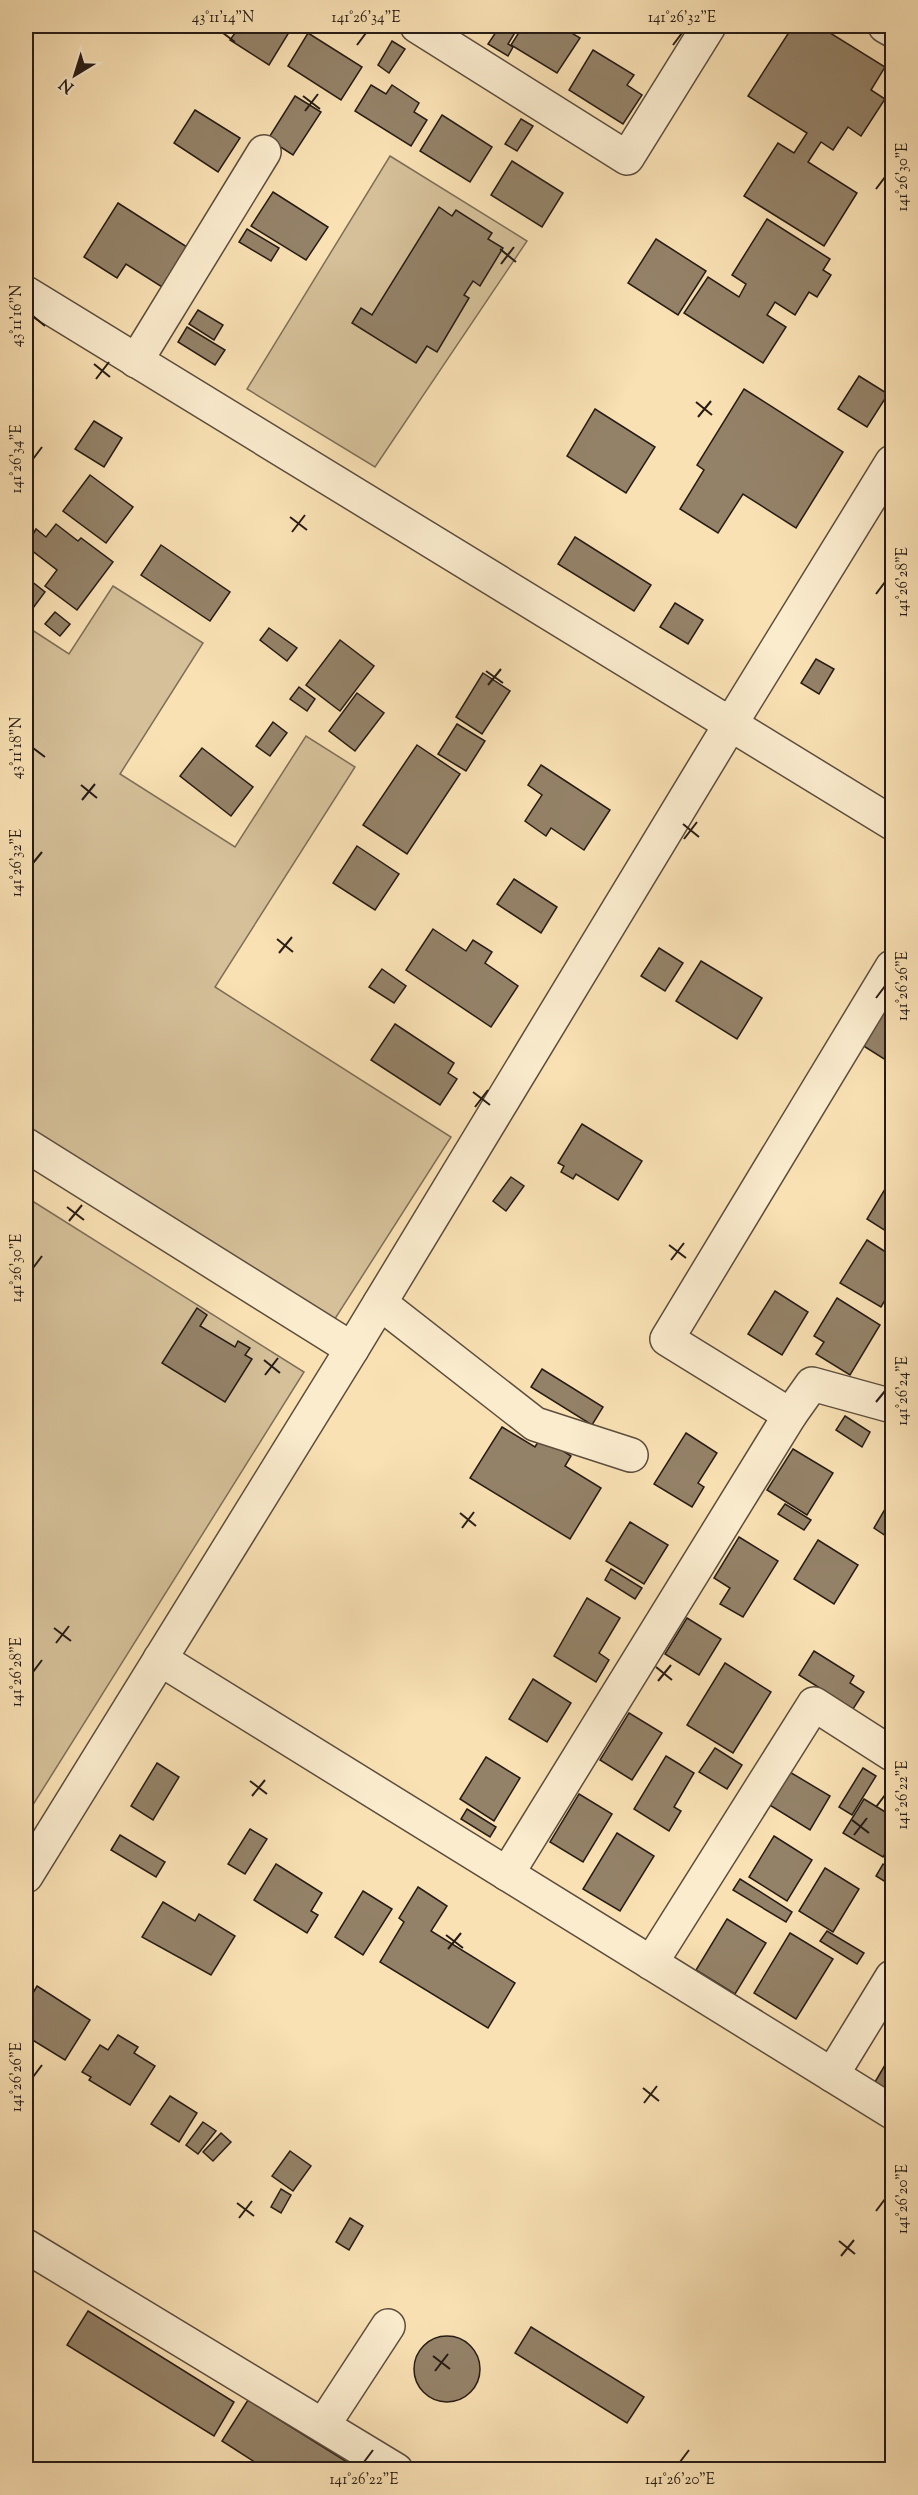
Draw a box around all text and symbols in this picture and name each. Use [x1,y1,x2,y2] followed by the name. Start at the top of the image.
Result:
[192,8,254,29] text: 43°11'14"N
[332,8,400,29] text: 141°26'34"E
[648,8,716,29] text: 141°26'32"E
[45,45,105,105] north arrow
[55,72,79,98] text: N
[893,143,914,211] text: 141°26'30"E
[7,285,28,347] text: 43°11'16"N
[7,425,28,493] text: 141°26'34"E
[893,547,914,617] text: 141°26'28"E
[7,717,28,779] text: 43°11'18"N
[7,829,28,897] text: 141°26'32"E
[893,951,914,1021] text: 141°26'26"E
[7,1234,28,1302] text: 141°26'30"E
[893,1356,914,1426] text: 141°26'24"E
[7,1637,28,1707] text: 141°26'28"E
[893,1760,914,1830] text: 141°26'22"E
[7,2042,28,2112] text: 141°26'26"E
[893,2164,914,2234] text: 141°26'20"E
[329,2470,399,2491] text: 141°26'22"E
[645,2470,715,2491] text: 141°26'20"E

